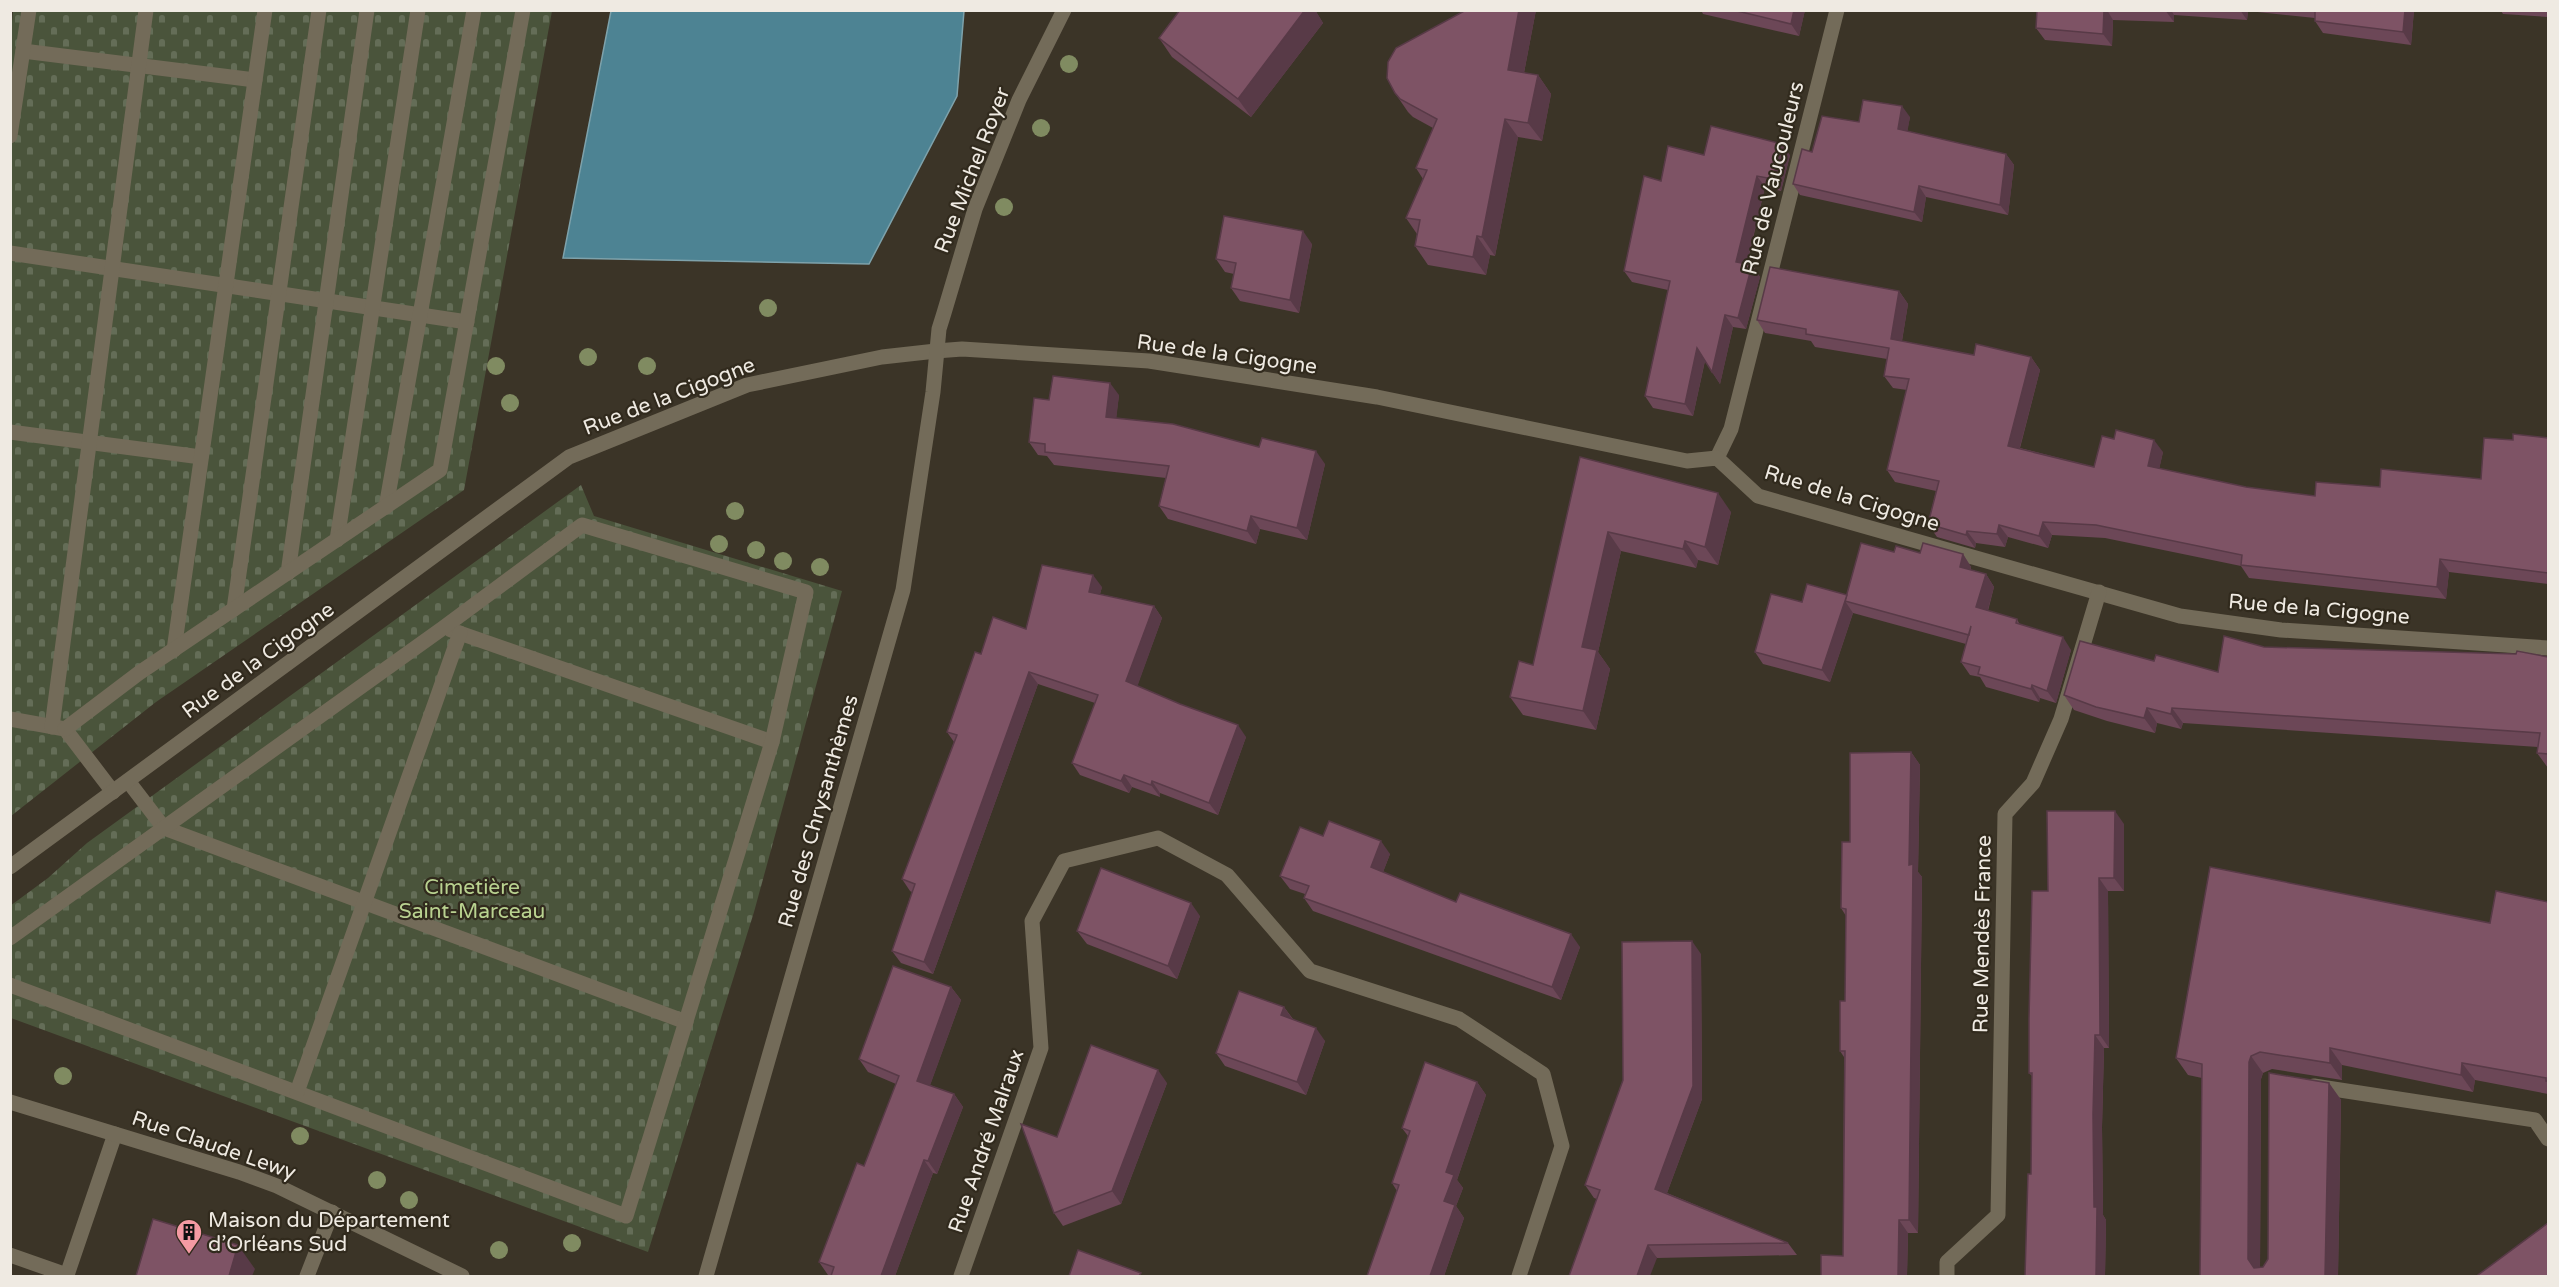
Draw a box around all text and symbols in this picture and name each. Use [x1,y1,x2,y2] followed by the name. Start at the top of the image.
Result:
[1737,79,1810,277] street label: Rue de Vaucouleurs
[929,84,1016,257] street label: Rue Michel Royer
[1135,329,1319,380] street label: Rue de la Cigogne
[580,352,759,441] street label: Rue de la Cigogne
[1761,460,1943,537] street label: Rue de la Cigogne
[2227,589,2411,630] street label: Rue de la Cigogne
[177,597,339,724] street label: Rue de la Cigogne
[773,692,864,930] street label: Rue des Chrysanthèmes
[1968,835,1997,1033] street label: Rue Mendès France
[399,875,545,924] park label: Cimetière Saint-Marceau
[943,1046,1030,1236] street label: Rue André Malraux
[129,1106,299,1185] street label: Rue Claude Lewy
[208,1208,450,1257] place label: Maison du Département d’Orléans Sud
[174,1217,204,1255] building icon: Maison du Département d’Orléans Sud

